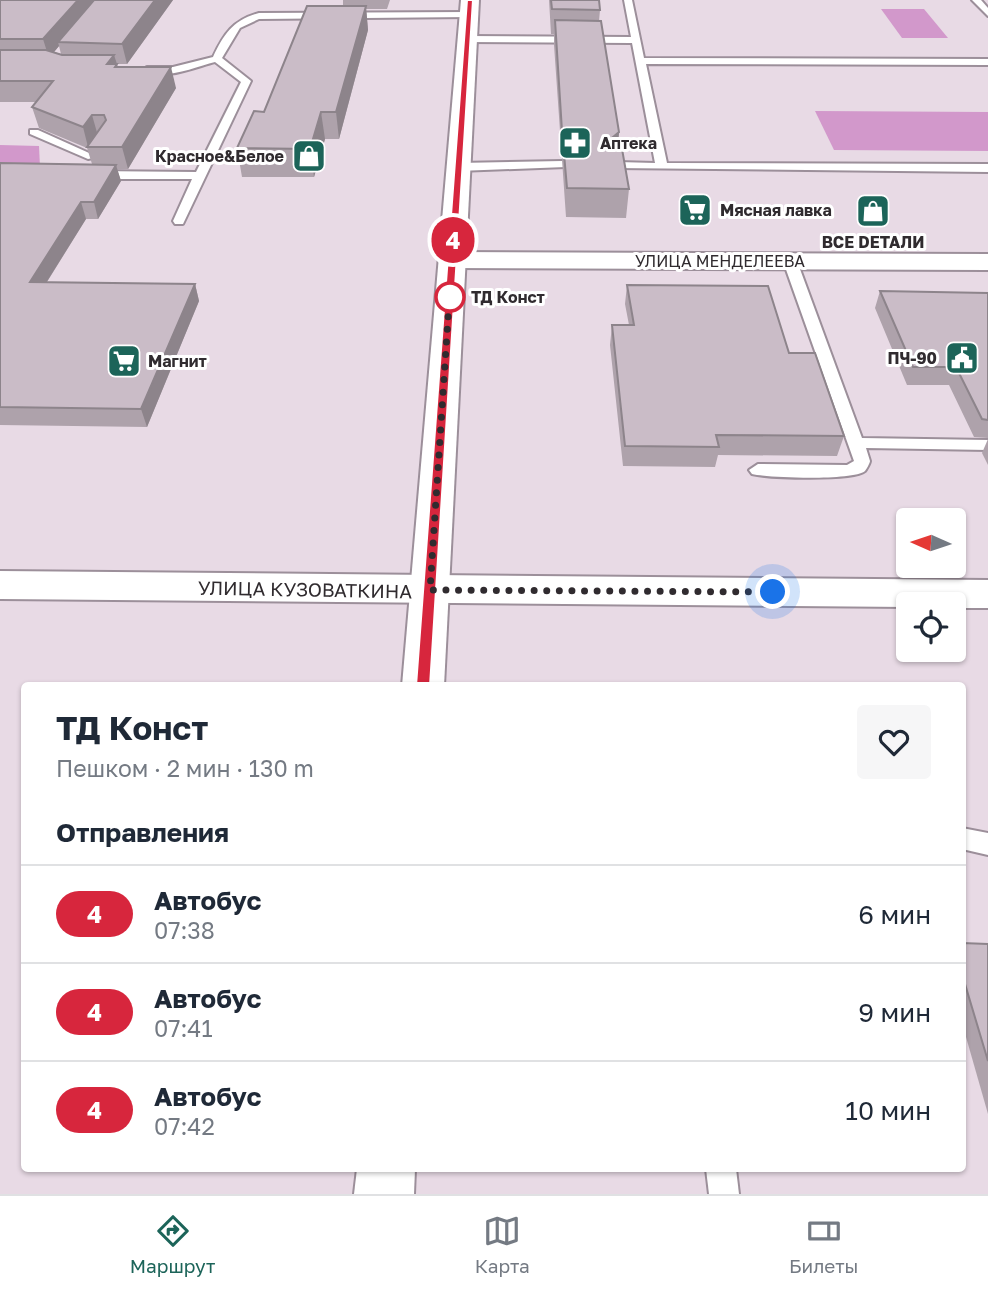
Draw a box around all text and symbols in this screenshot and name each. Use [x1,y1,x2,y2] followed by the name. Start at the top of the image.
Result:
[556,124,594,162] pharmacy icon: Аптека
[600,133,657,153] place label: Аптека
[290,137,328,175] shop icon: Красное&Белое
[155,146,284,166] place label: Красное&Белое
[676,191,714,229] supermarket icon: Мясная лавка
[854,192,892,230] shop icon: ВСЕ DEТАЛИ
[720,200,832,220] place label: Мясная лавка
[430,217,476,263] line badge: 4
[446,225,461,254] text: 4
[822,232,924,252] place label: ВСЕ DEТАЛИ
[635,251,805,271] street label: УЛИЦА МЕНДЕЛЕЕВА
[435,282,465,312] marker: ТД Конст
[471,287,545,307] place label: ТД Конст
[943,339,981,377] public building icon: ПЧ-90
[105,342,143,380] supermarket icon: Магнит
[887,348,937,368] place label: ПЧ-90
[148,351,207,371] place label: Магнит
[896,508,966,578] north arrow
[896,508,966,662] map controls
[755,574,790,609] your location
[198,576,413,602] street label: УЛИЦА КУЗОВАТКИНА
[896,592,966,662] button: locate
[857,705,931,779] button: heart
[56,708,208,747] text: ТД Конст
[56,754,314,782] text: Пешком · 2 мин · 130 m
[56,817,229,848] text: Отправления
[154,885,261,916] text: Автобус
[87,899,102,928] text: 4
[858,899,931,930] text: 6 мин
[154,916,215,944] text: 07:38
[154,983,261,1014] text: Автобус
[87,997,102,1026] text: 4
[858,997,931,1028] text: 9 мин
[154,1014,213,1042] text: 07:41
[154,1081,261,1112] text: Автобус
[87,1095,102,1124] text: 4
[845,1095,931,1126] text: 10 мин
[154,1112,215,1140] text: 07:42
[130,1212,215,1277] tab: Маршрут
[475,1212,530,1277] tab: Карта
[789,1212,858,1277] tab: Билеты

